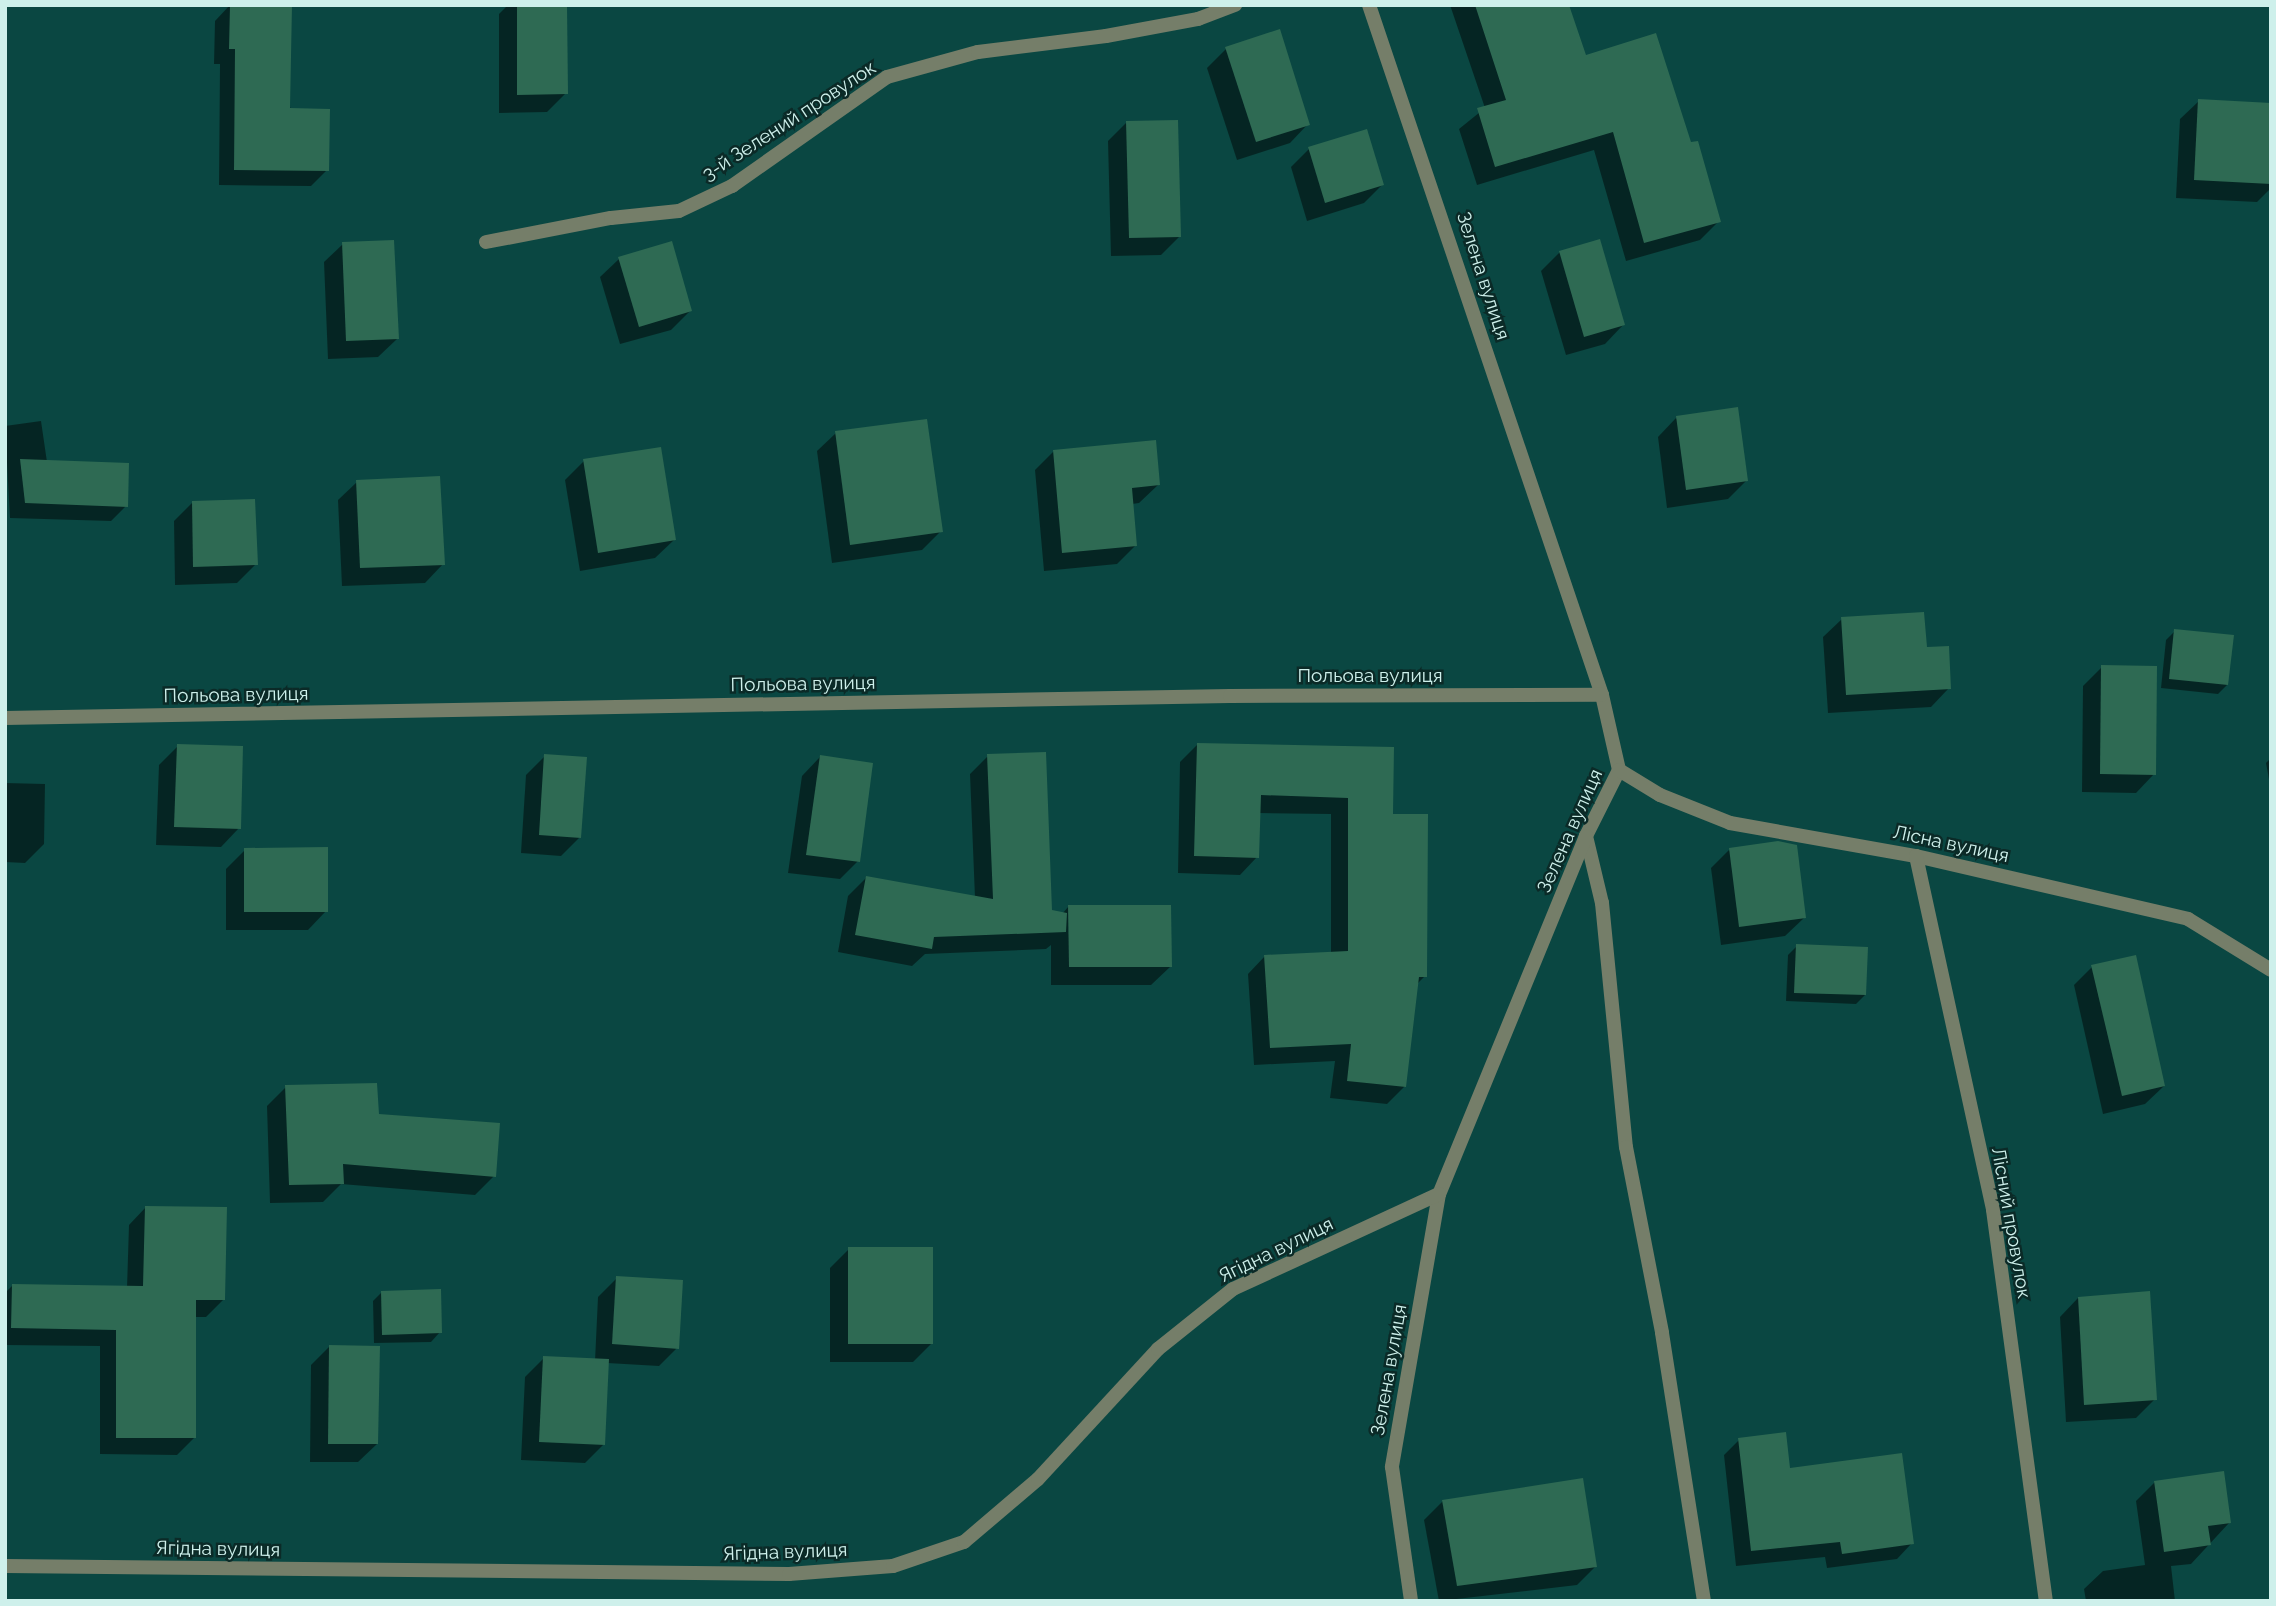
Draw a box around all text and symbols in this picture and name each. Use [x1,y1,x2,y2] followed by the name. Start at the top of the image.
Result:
[698,56,880,186] street label: 3-й Зелений провулок
[1452,209,1514,343] street label: Зелена вулиця
[1297,665,1443,687] street label: Польова вулиця
[730,671,876,697] street label: Польова вулиця
[163,682,309,708] street label: Польова вулиця
[1533,766,1607,896] street label: Зелена вулиця
[1891,821,2011,867] street label: Лісна вулиця
[1986,1146,2036,1300] street label: Лісний провулок
[1215,1212,1337,1288] street label: Ягідна вулиця
[1366,1302,1412,1438] street label: Зелена вулиця
[155,1537,281,1561] street label: Ягідна вулиця
[722,1538,848,1566] street label: Ягідна вулиця

